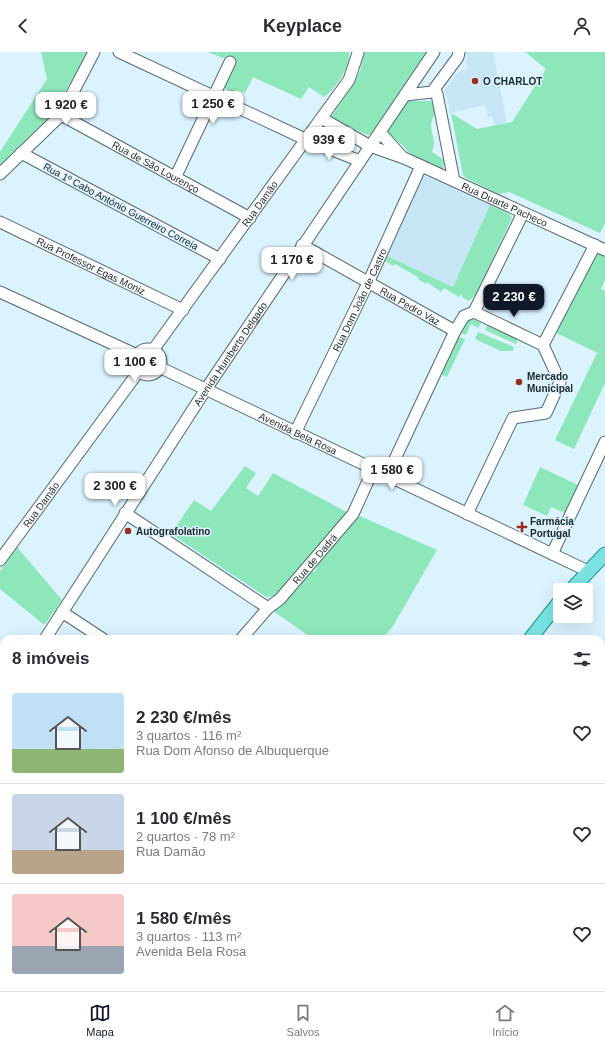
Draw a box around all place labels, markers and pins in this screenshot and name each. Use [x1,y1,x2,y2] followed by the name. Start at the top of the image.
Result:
[470,76,480,86] marker: O CHARLOT
[483,76,542,87] place label: O CHARLOT
[176,91,250,125] pin: 1 250 €
[29,92,103,126] pin: 1 920 €
[301,127,357,161] pin: 939 €
[255,247,329,281] pin: 1 170 €
[477,284,551,318] pin: 2 230 €
[98,349,172,383] pin: 1 100 €
[527,371,573,394] place label: Mercado Municipal
[514,377,524,387] marker: Mercado Municipal
[355,457,429,491] pin: 1 580 €
[78,473,152,507] pin: 2 300 €
[530,516,574,539] place label: Farmácia Portugal
[517,522,527,532] marker: Farmácia Portugal
[123,526,133,536] marker: Autografolatino
[136,526,210,537] place label: Autografolatino

